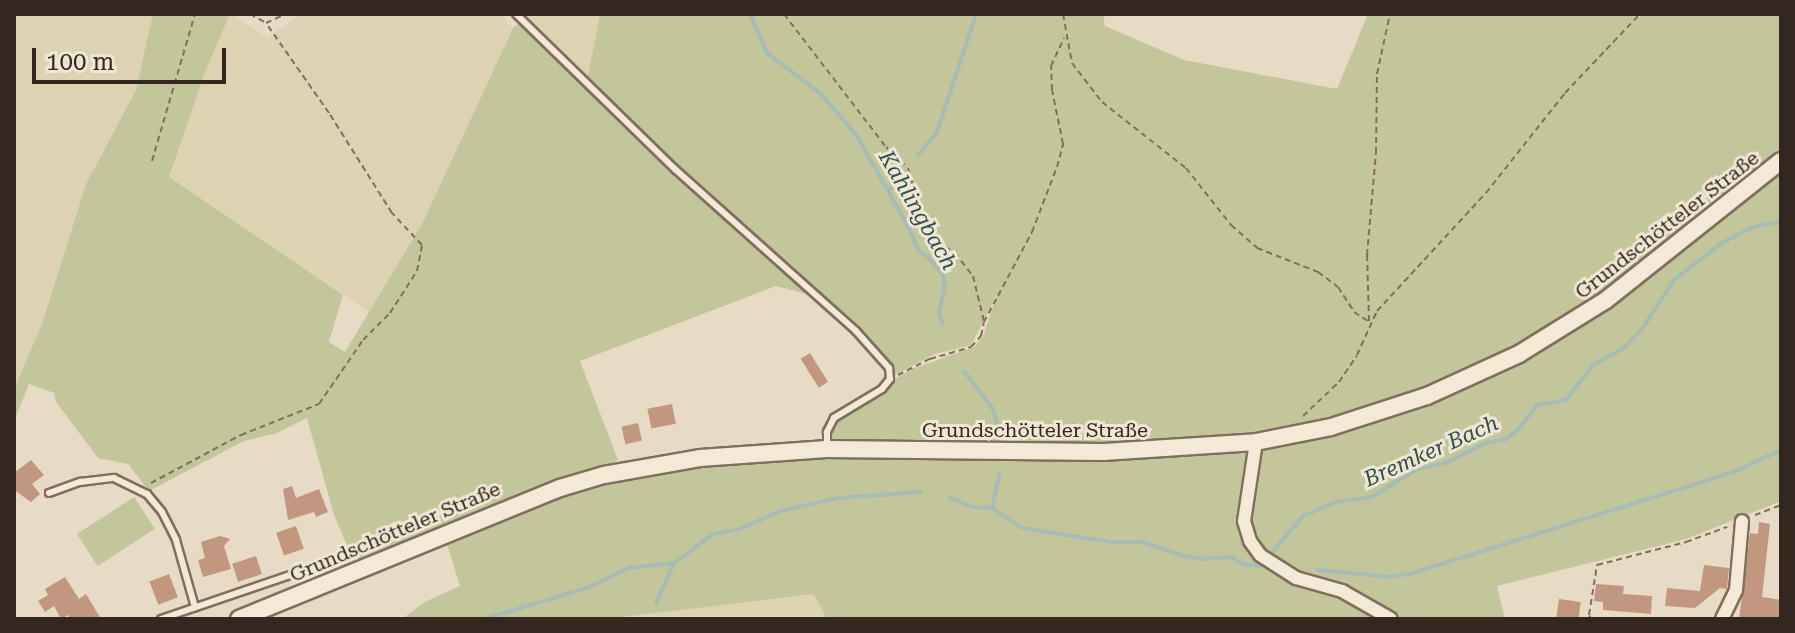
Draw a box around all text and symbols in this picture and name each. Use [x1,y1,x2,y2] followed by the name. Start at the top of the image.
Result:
[36,32,230,82] scale bar
[46,48,114,76] text: 100 m
[873,146,963,274] water label: Kahlingbach
[1571,146,1763,304] street label: Grundschötteler Straße
[1360,410,1502,492] water label: Bremker Bach
[922,418,1148,442] street label: Grundschötteler Straße
[286,477,504,587] street label: Grundschötteler Straße

